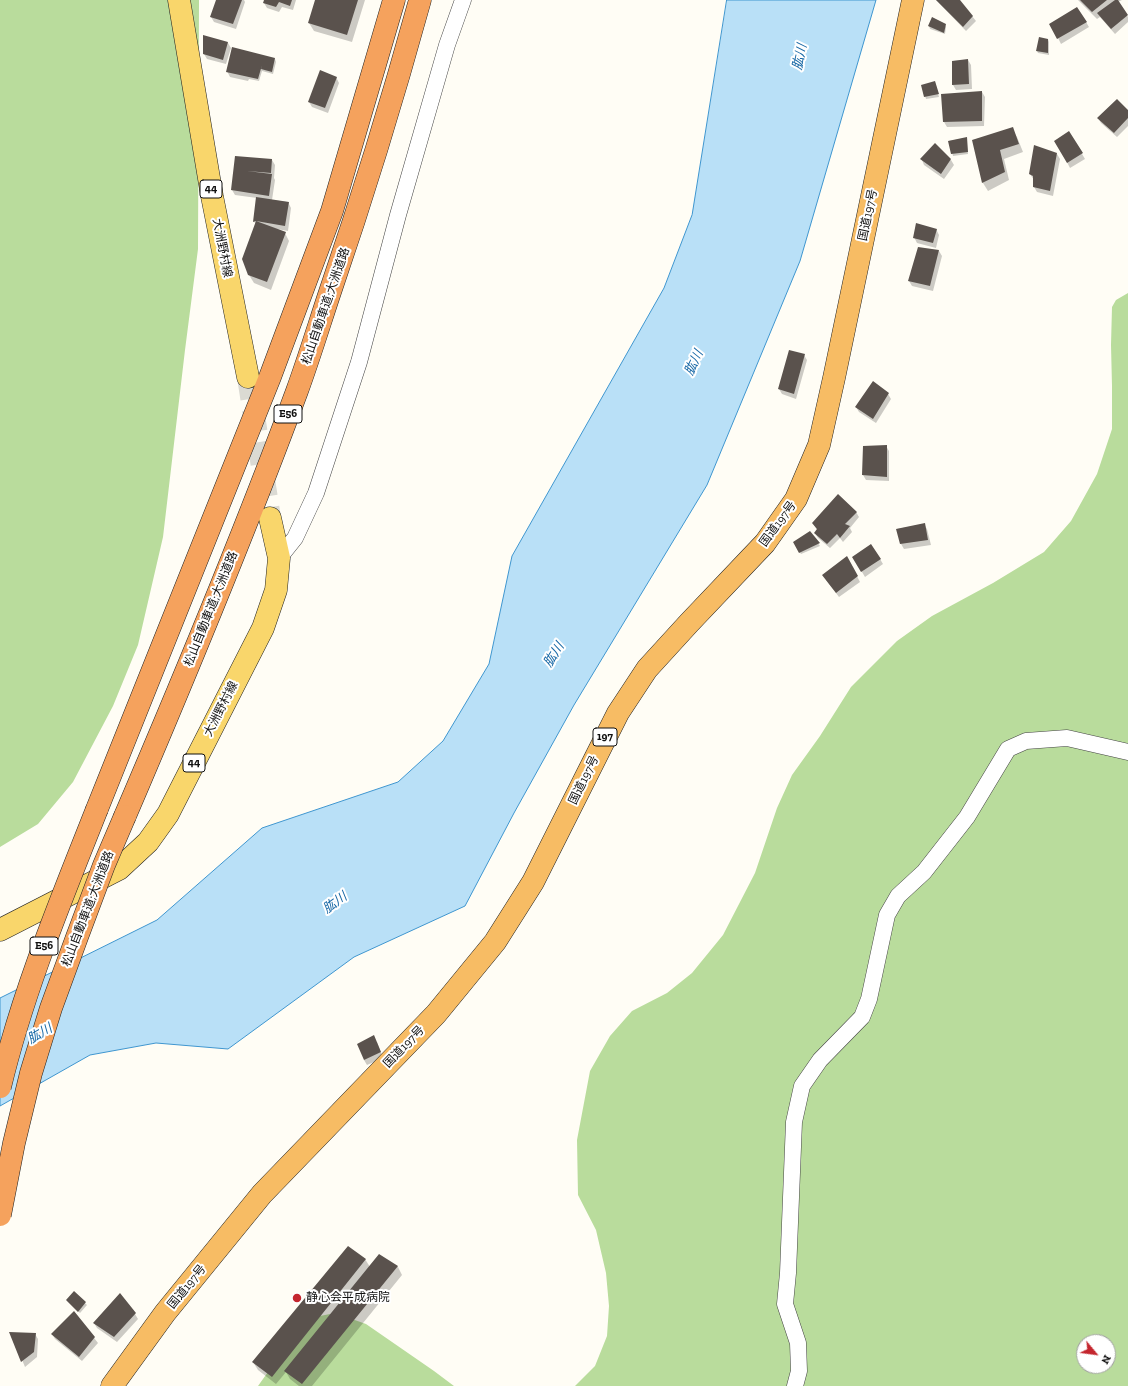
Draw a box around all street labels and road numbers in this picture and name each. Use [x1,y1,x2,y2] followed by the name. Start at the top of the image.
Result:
[200,180,222,198] road number: 44
[855,188,881,242] street label: 国道197号
[209,217,235,279] street label: 大洲野村線
[299,246,353,366] street label: 松山自動車道;大洲道路
[274,405,302,423] road number: E56
[757,498,799,550] street label: 国道197号
[181,549,241,669] street label: 松山自動車道;大洲道路
[201,679,241,739] street label: 大洲野村線
[593,728,617,746] road number: 197
[566,753,602,807] street label: 国道197号
[183,754,205,772] road number: 44
[59,849,117,969] street label: 松山自動車道;大洲道路
[30,937,58,955] road number: E56
[381,1023,427,1071] street label: 国道197号
[165,1262,209,1312] street label: 国道197号

